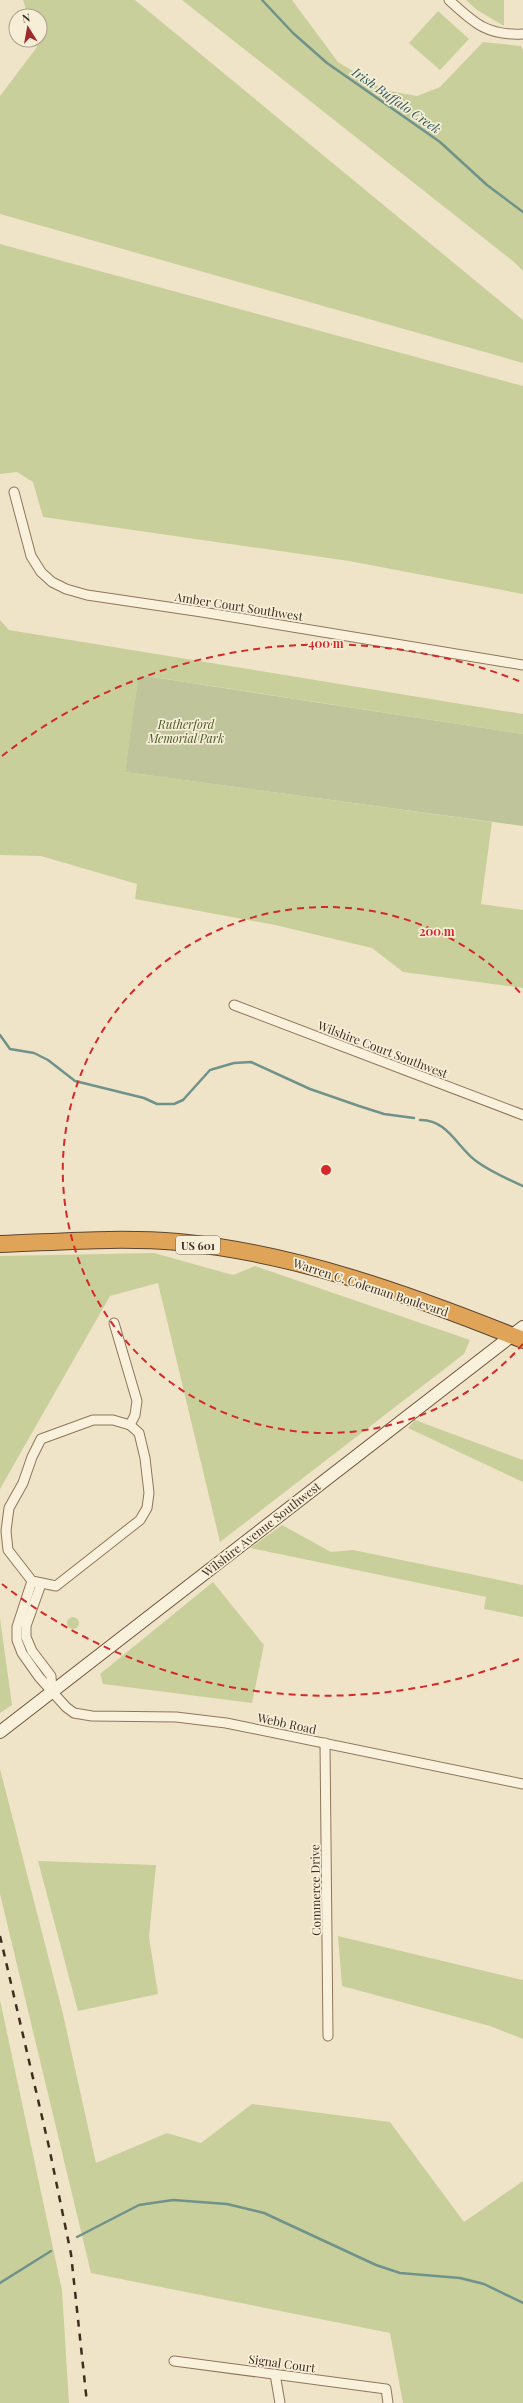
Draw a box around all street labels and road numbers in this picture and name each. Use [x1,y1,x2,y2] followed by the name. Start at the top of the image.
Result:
[173,588,305,624] street label: Amber Court Southwest
[315,1016,451,1081] street label: Wilshire Court Southwest
[176,1236,220,1254] road number: US 601
[290,1254,451,1320] street label: Warren C. Coleman Boulevard
[198,1477,324,1581] street label: Wilshire Avenue Southwest
[255,1709,318,1737] street label: Webb Road
[306,1844,324,1936] street label: Commerce Drive
[248,2350,317,2376] street label: Signal Court

